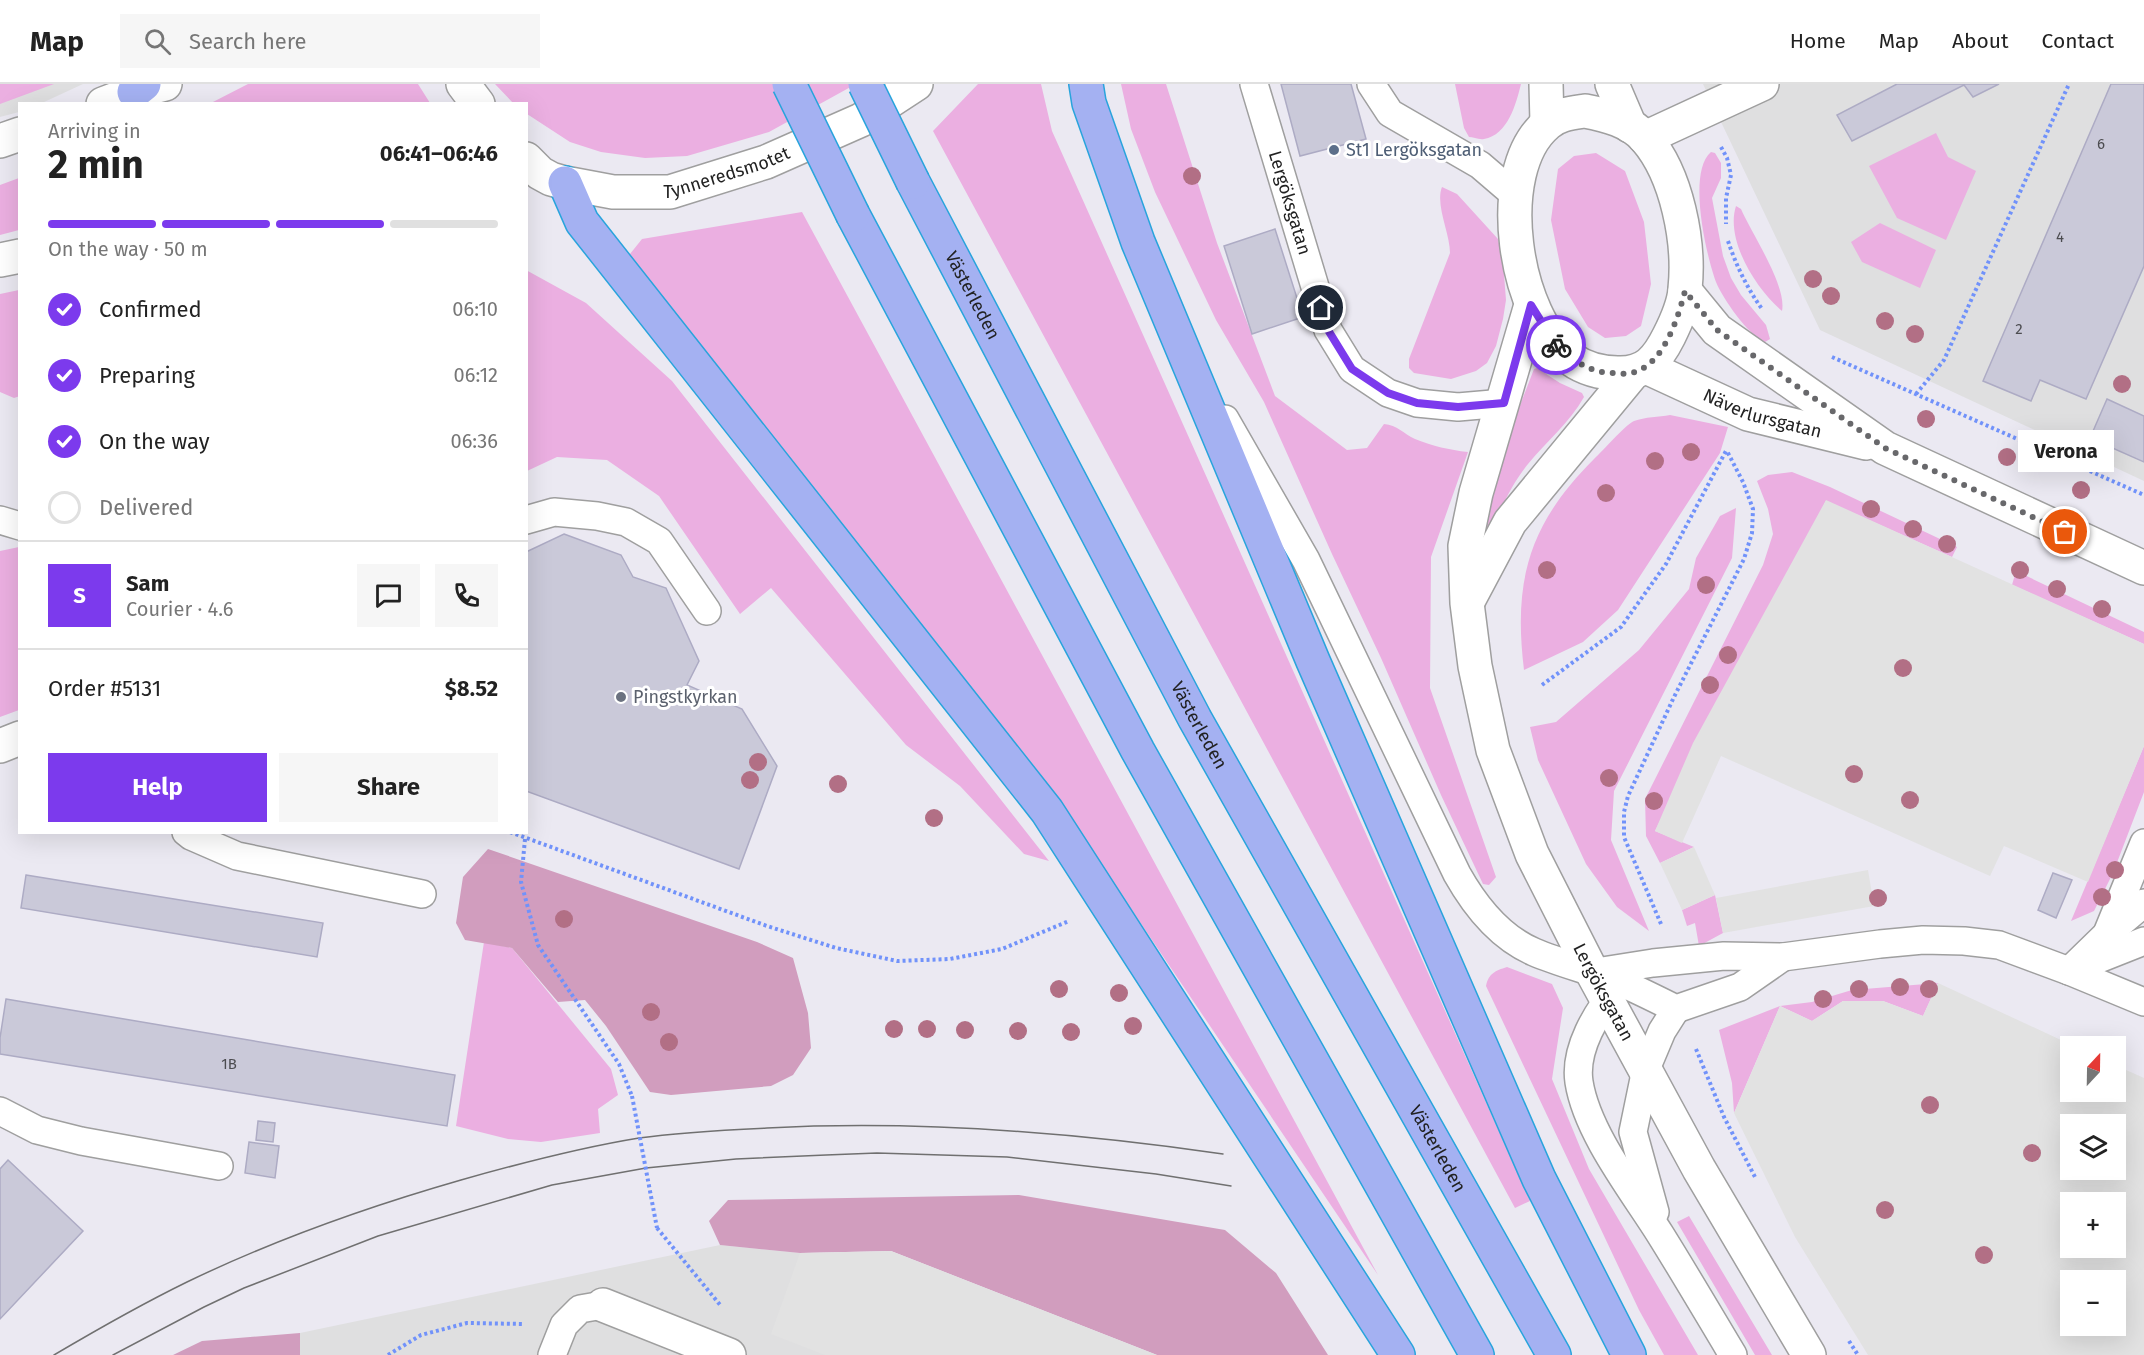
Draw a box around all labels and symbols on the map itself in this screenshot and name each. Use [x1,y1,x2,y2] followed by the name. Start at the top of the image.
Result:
[2097,135,2105,153] house number: 6
[1346,139,1482,161] place label: St1 Lergöksgatan
[663,142,794,203] street label: Tynneredsmotet
[1327,143,1341,157] marker: St1 Lergöksgatan
[1264,148,1316,257] street label: Lergöksgatan
[2056,228,2064,246] house number: 4
[940,248,1005,343] street label: Västerleden
[1295,282,1346,333] pin
[1526,315,1586,375] courier
[2015,320,2023,338] house number: 2
[1700,384,1824,443] street label: Näverlursgatan
[2017,430,2113,472] callout: Verona
[2039,506,2090,557] pin
[1166,678,1232,773] street label: Västerleden
[633,686,738,708] place label: Pingstkyrkan
[614,690,628,704] marker: Pingstkyrkan
[1568,940,1638,1045] street label: Lergöksgatan
[2060,1036,2126,1102] north arrow
[221,1055,237,1073] house number: 1B
[1404,1101,1471,1196] street label: Västerleden

